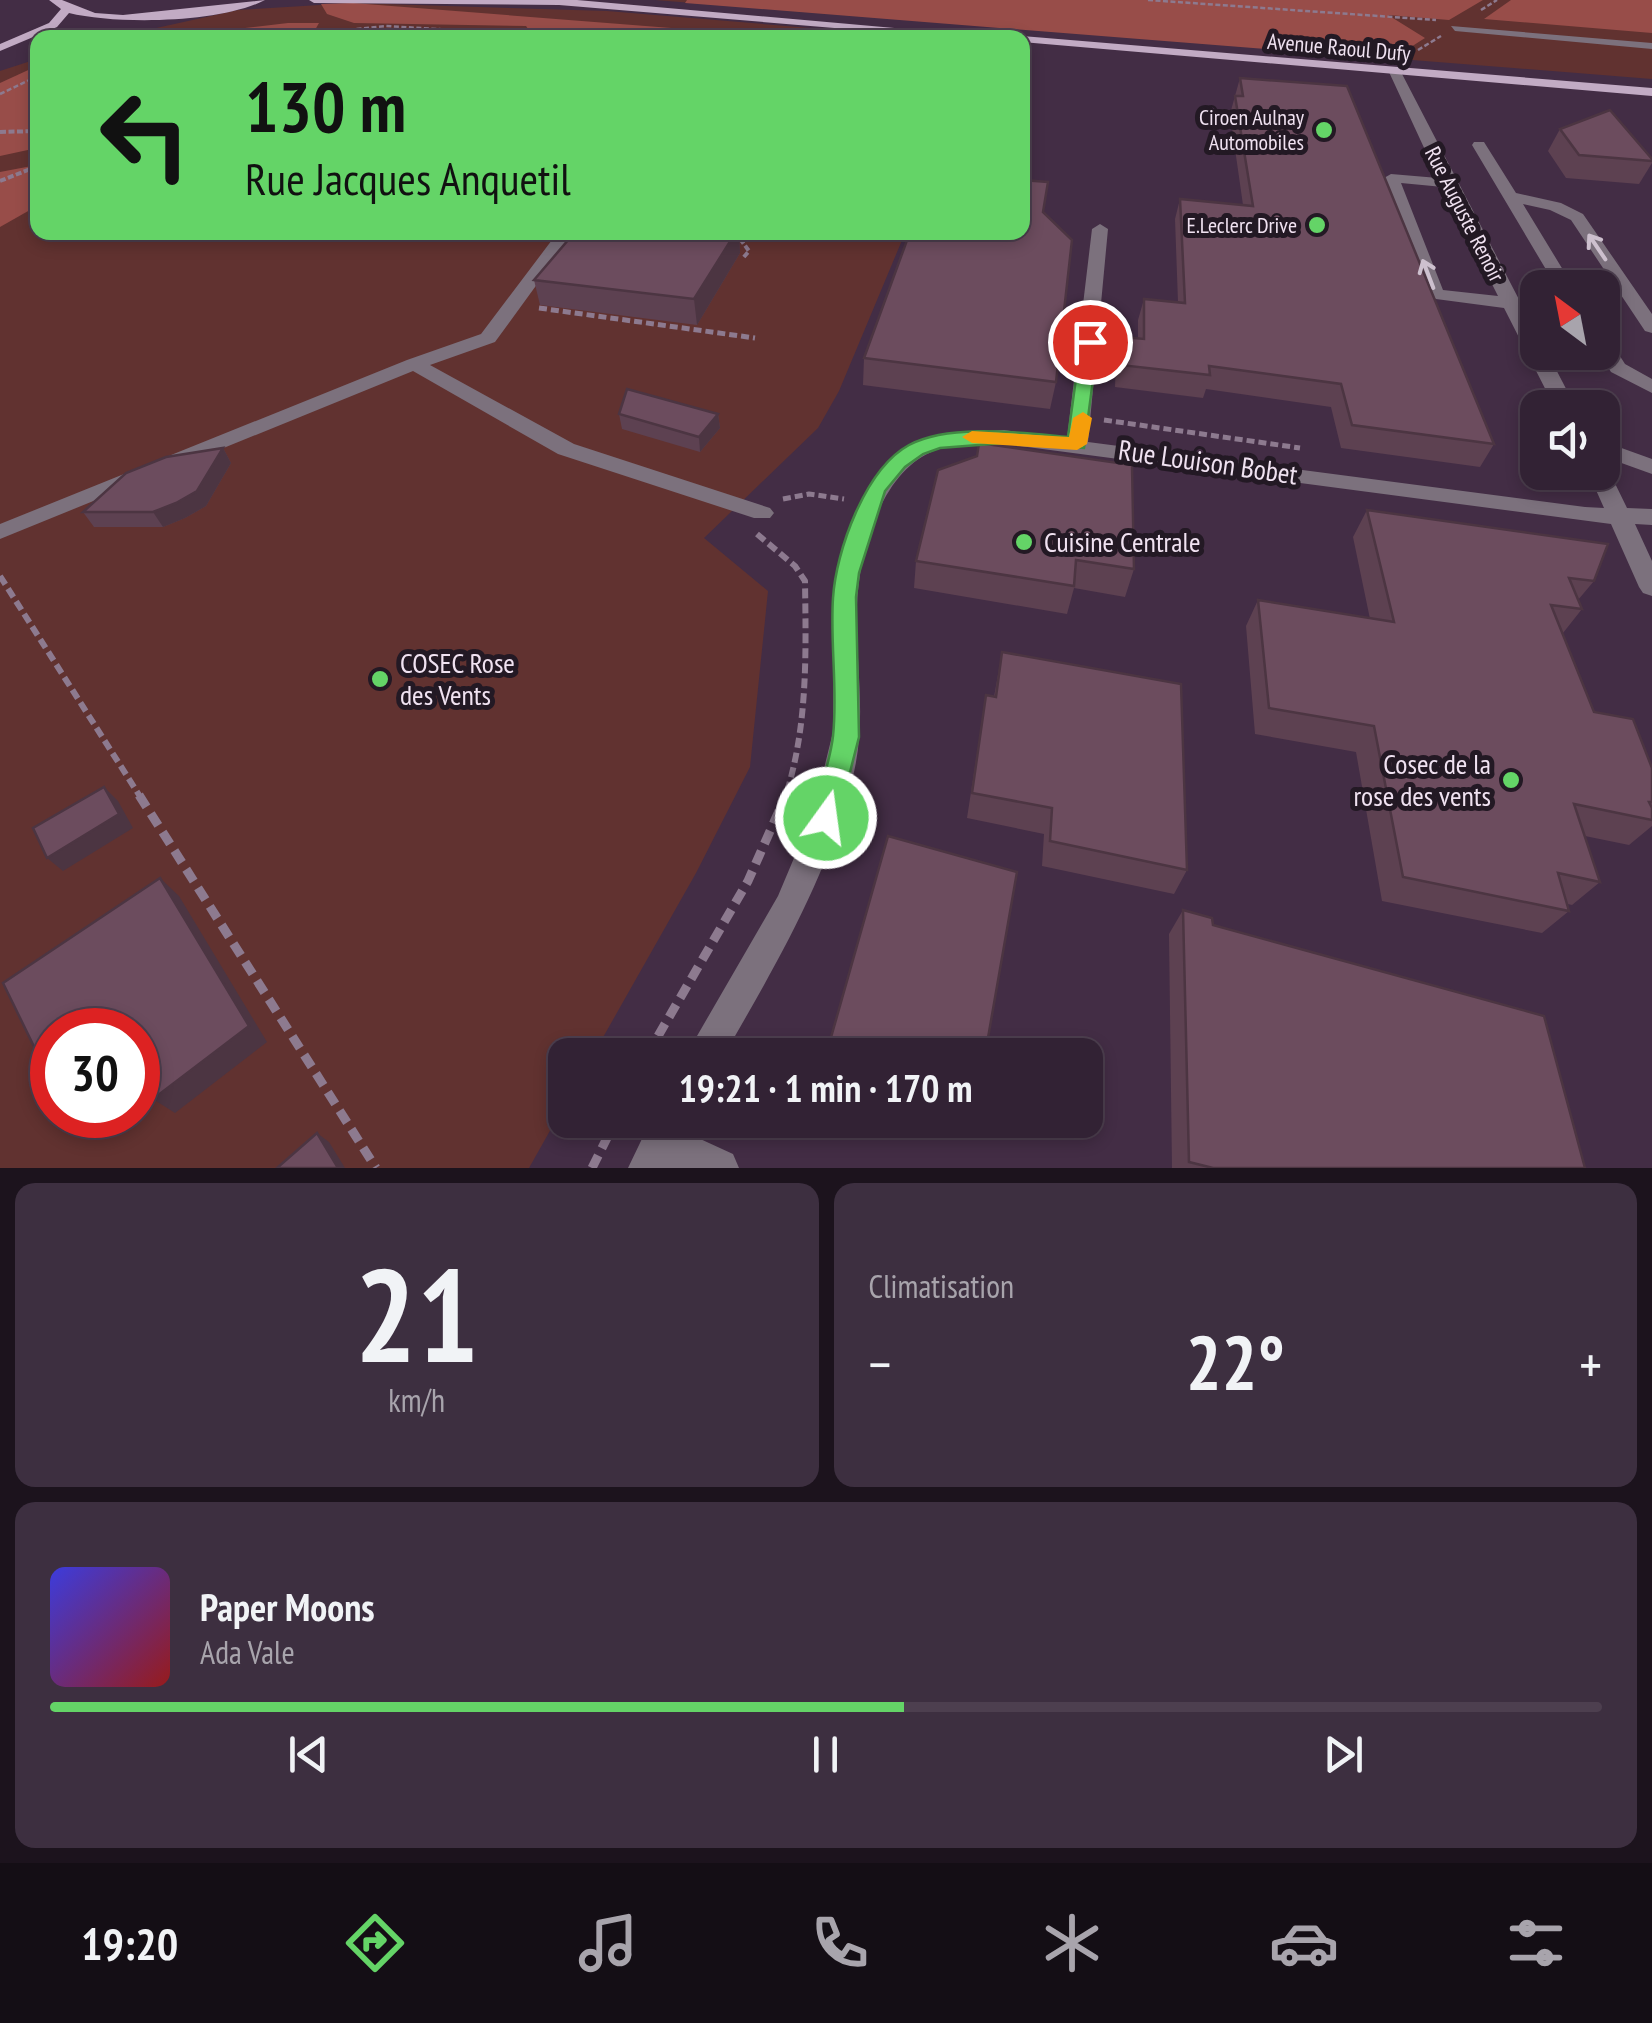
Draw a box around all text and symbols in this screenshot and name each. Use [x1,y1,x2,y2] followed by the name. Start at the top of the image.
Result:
[1266,27,1412,67] street label: Avenue Raoul Dufy
[245,61,406,151] text: 130 m
[80,70,210,200] icon: left
[1199,103,1305,156] place label: Ciroen Aulnay Automobiles
[1313,119,1335,141] marker: Ciroen Aulnay Automobiles
[1419,142,1511,286] street label: Rue Auguste Renoir
[245,149,571,207] text: Rue Jacques Anquetil
[1186,211,1297,239] place label: E.Leclerc Drive
[1306,214,1328,236] marker: E.Leclerc Drive
[1587,233,1608,261] one-way arrow
[1418,259,1436,290] one-way arrow
[1520,270,1620,370] north arrow
[1520,270,1620,490] map controls
[1048,300,1133,385] pin
[1063,315,1118,370] icon: arrive
[1520,390,1620,490] button: sound
[1116,431,1300,492] street label: Rue Louison Bobet
[1044,523,1201,560] place label: Cuisine Centrale
[1013,531,1035,553] marker: Cuisine Centrale
[400,644,515,713] place label: COSEC Rose des Vents
[369,668,391,690] marker: COSEC Rose des Vents
[1353,745,1491,814] place label: Cosec de la rose des vents
[774,766,878,870] position arrow
[1500,769,1522,791] marker: Cosec de la rose des vents
[30,1008,160,1138] speed limit sign: 30
[679,1063,972,1112] text: 19:21 · 1 min · 170 m
[355,1230,479,1398] text: 21
[869,1265,1014,1307] text: Climatisation
[1186,1314,1285,1411] text: 22°
[869,1328,891,1399] text: −
[1579,1328,1602,1399] text: +
[388,1379,445,1421] text: km/h
[200,1582,375,1631] text: Paper Moons
[200,1631,295,1673] text: Ada Vale
[281,1727,336,1782] icon: previous
[798,1727,853,1782] icon: pause
[1316,1727,1371,1782] icon: next
[340,1908,410,1978] icon: directions
[573,1908,643,1978] icon: music
[805,1908,875,1978] icon: phone
[1037,1908,1107,1978] icon: climate
[1269,1908,1339,1978] icon: car
[1501,1908,1571,1978] icon: filters
[81,1914,178,1972] text: 19:20

